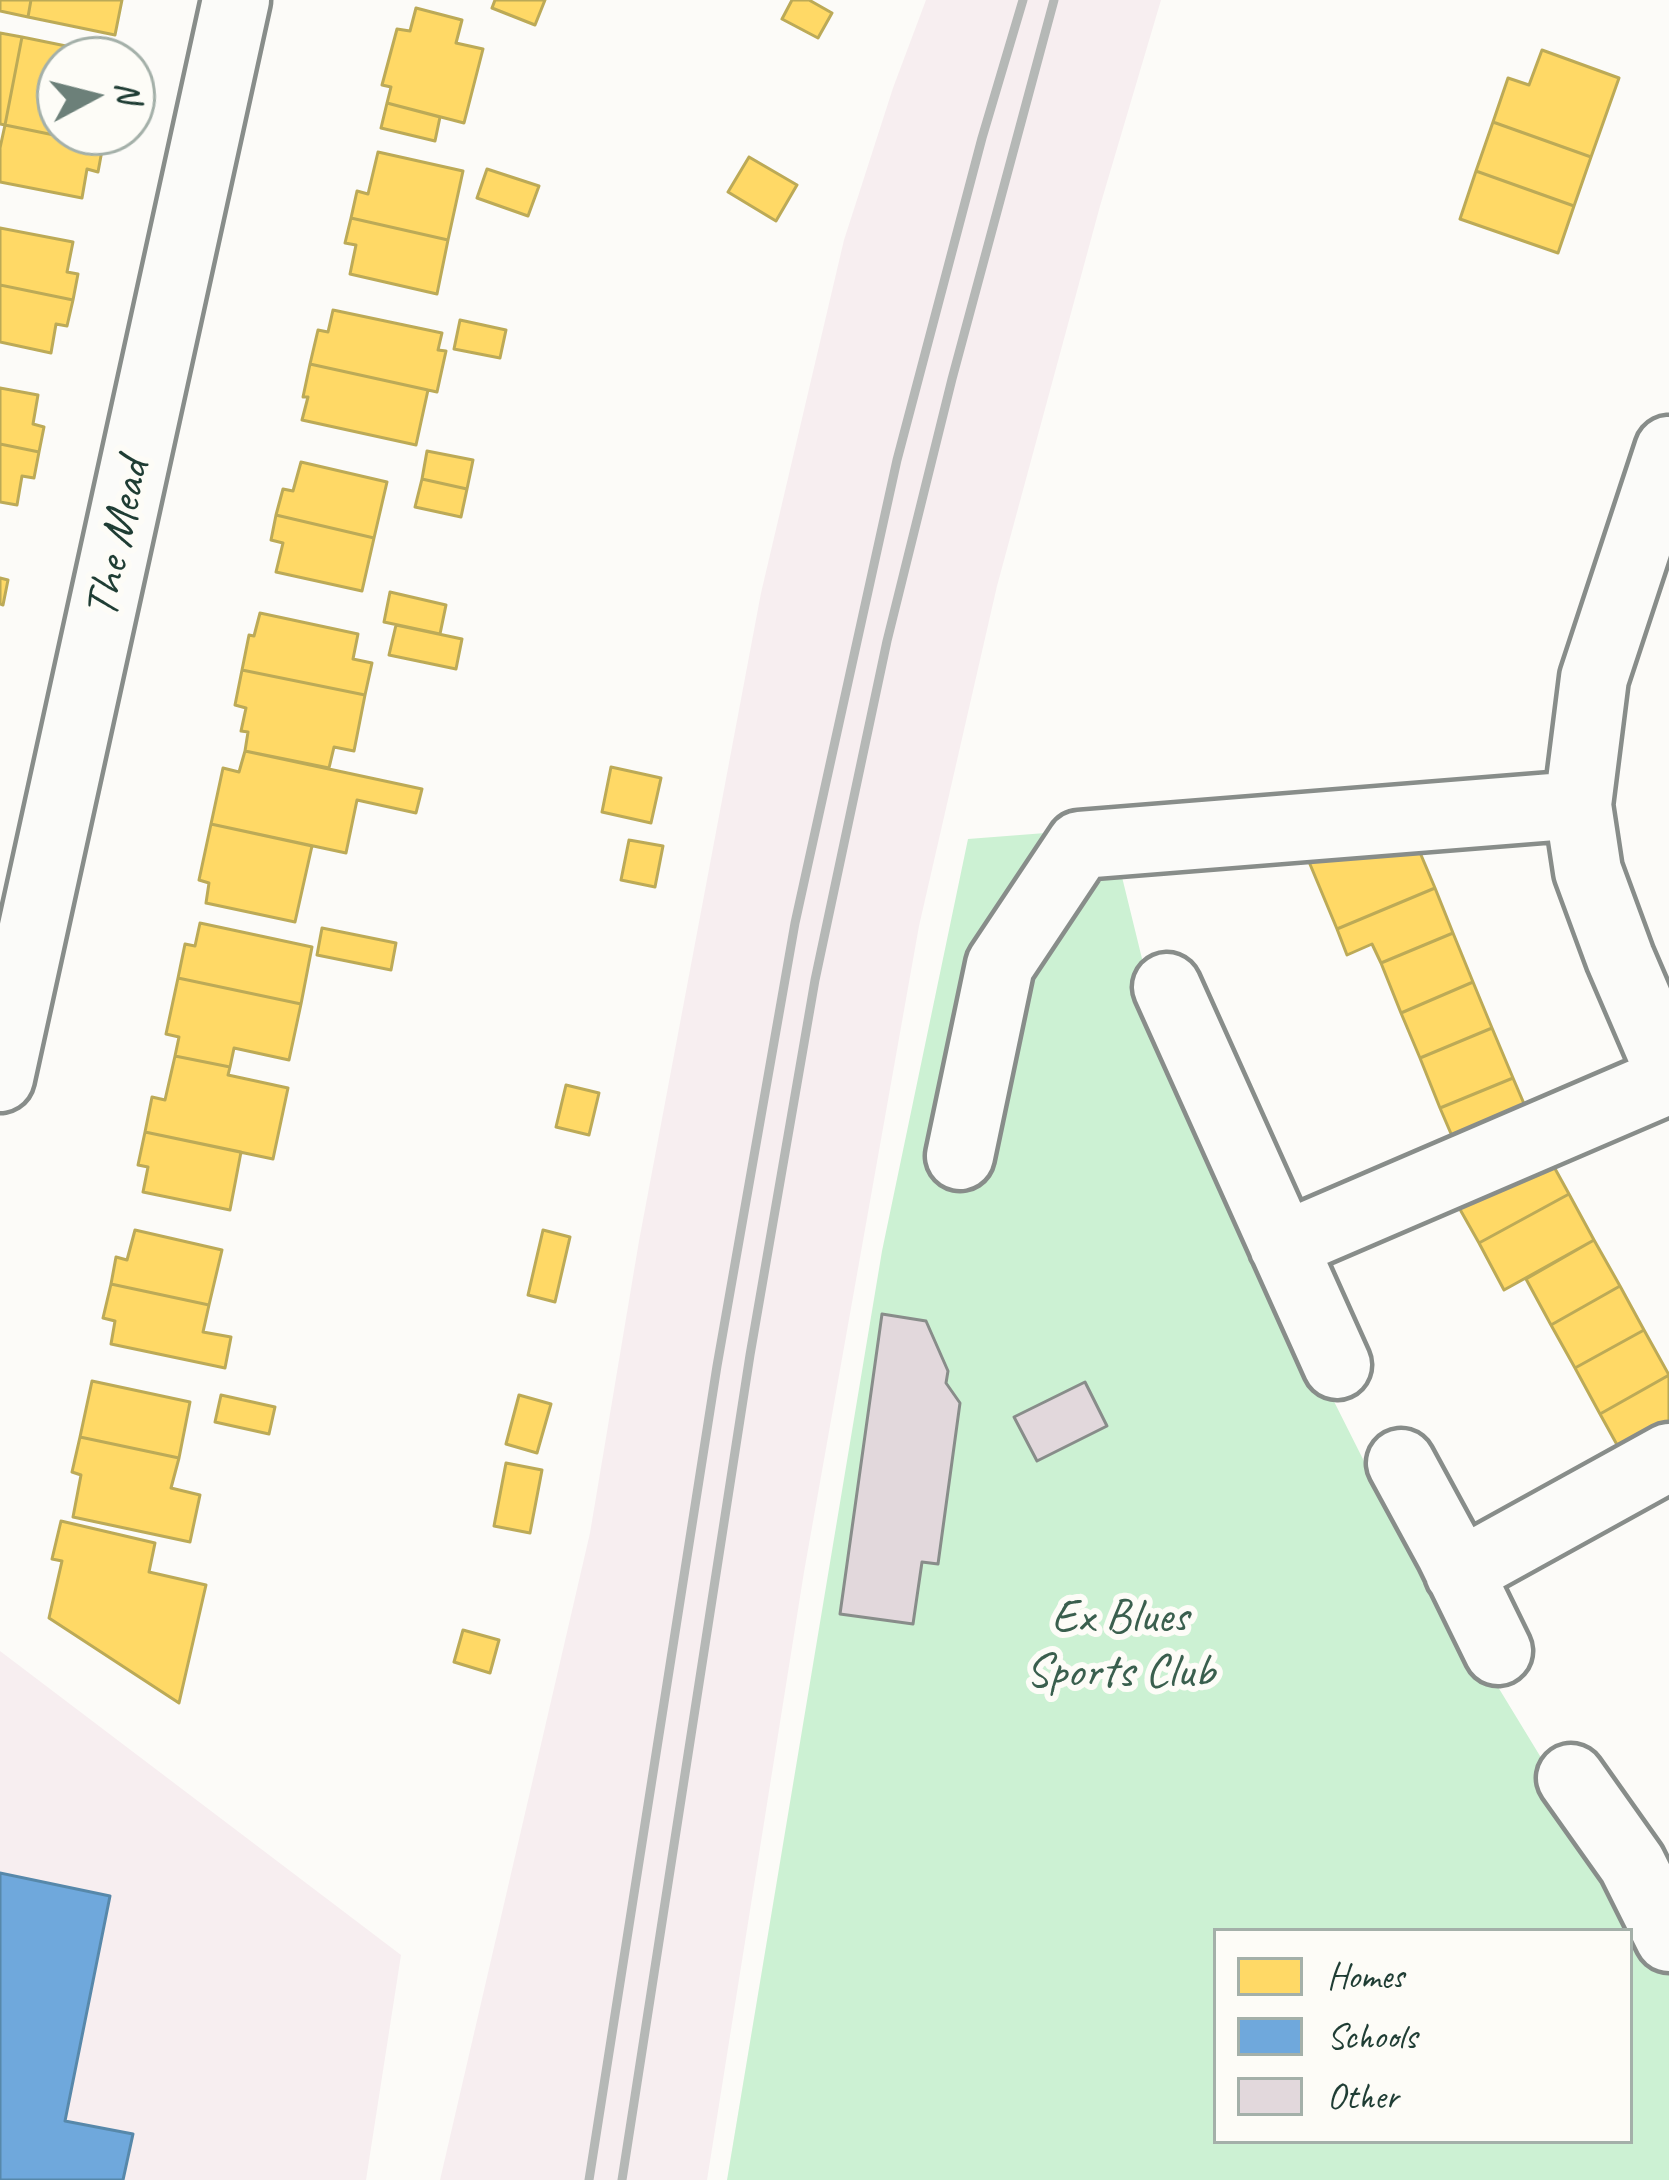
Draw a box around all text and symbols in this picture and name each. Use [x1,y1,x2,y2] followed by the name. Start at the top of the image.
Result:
[36,36,156,156] north arrow
[107,79,151,105] text: N
[74,454,164,624] street label: The Mead
[1025,1589,1215,1702] park label: Ex Blues Sports Club
[1213,1928,1633,2144] legend
[1327,1953,1404,1999] text: Homes
[1327,2013,1417,2059] text: Schools
[1327,2073,1399,2119] text: Other

